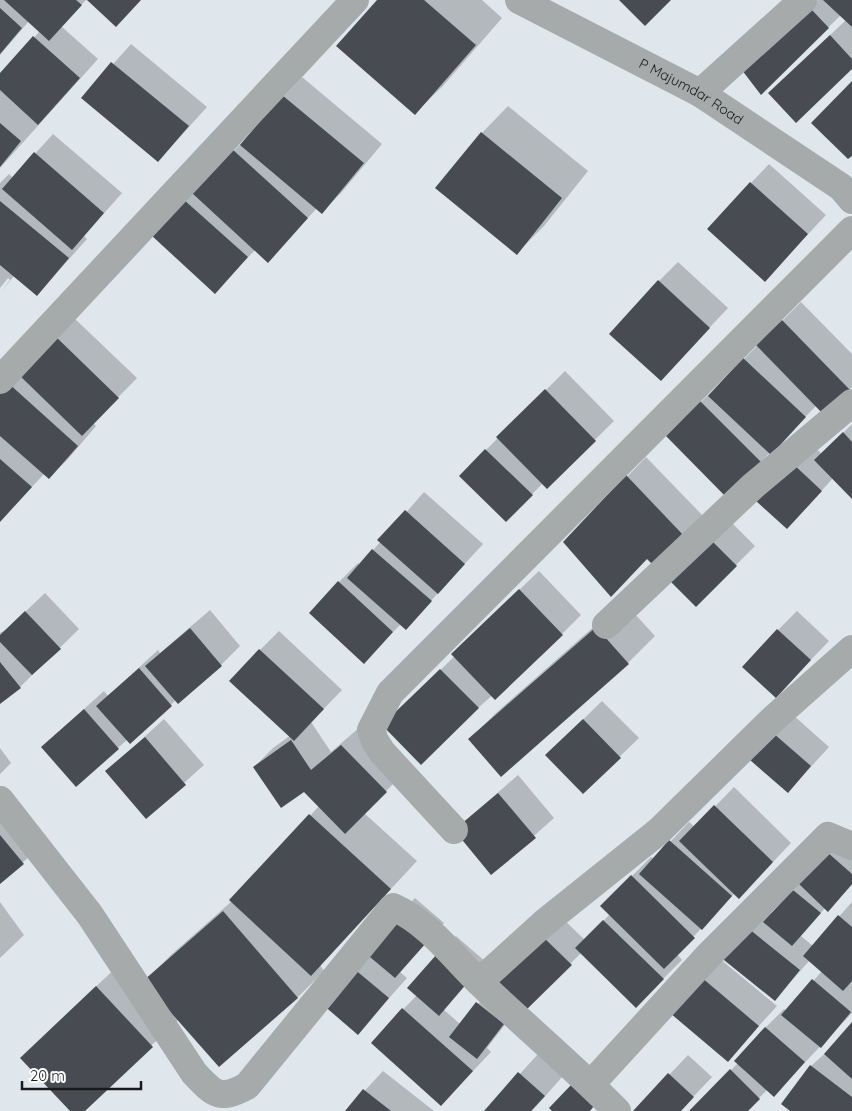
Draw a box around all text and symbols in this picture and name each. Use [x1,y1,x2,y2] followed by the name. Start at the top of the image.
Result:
[636,54,747,128] street label: P Majumdar Road
[22,1058,141,1090] scale bar
[30,1066,65,1085] text: 20 m

